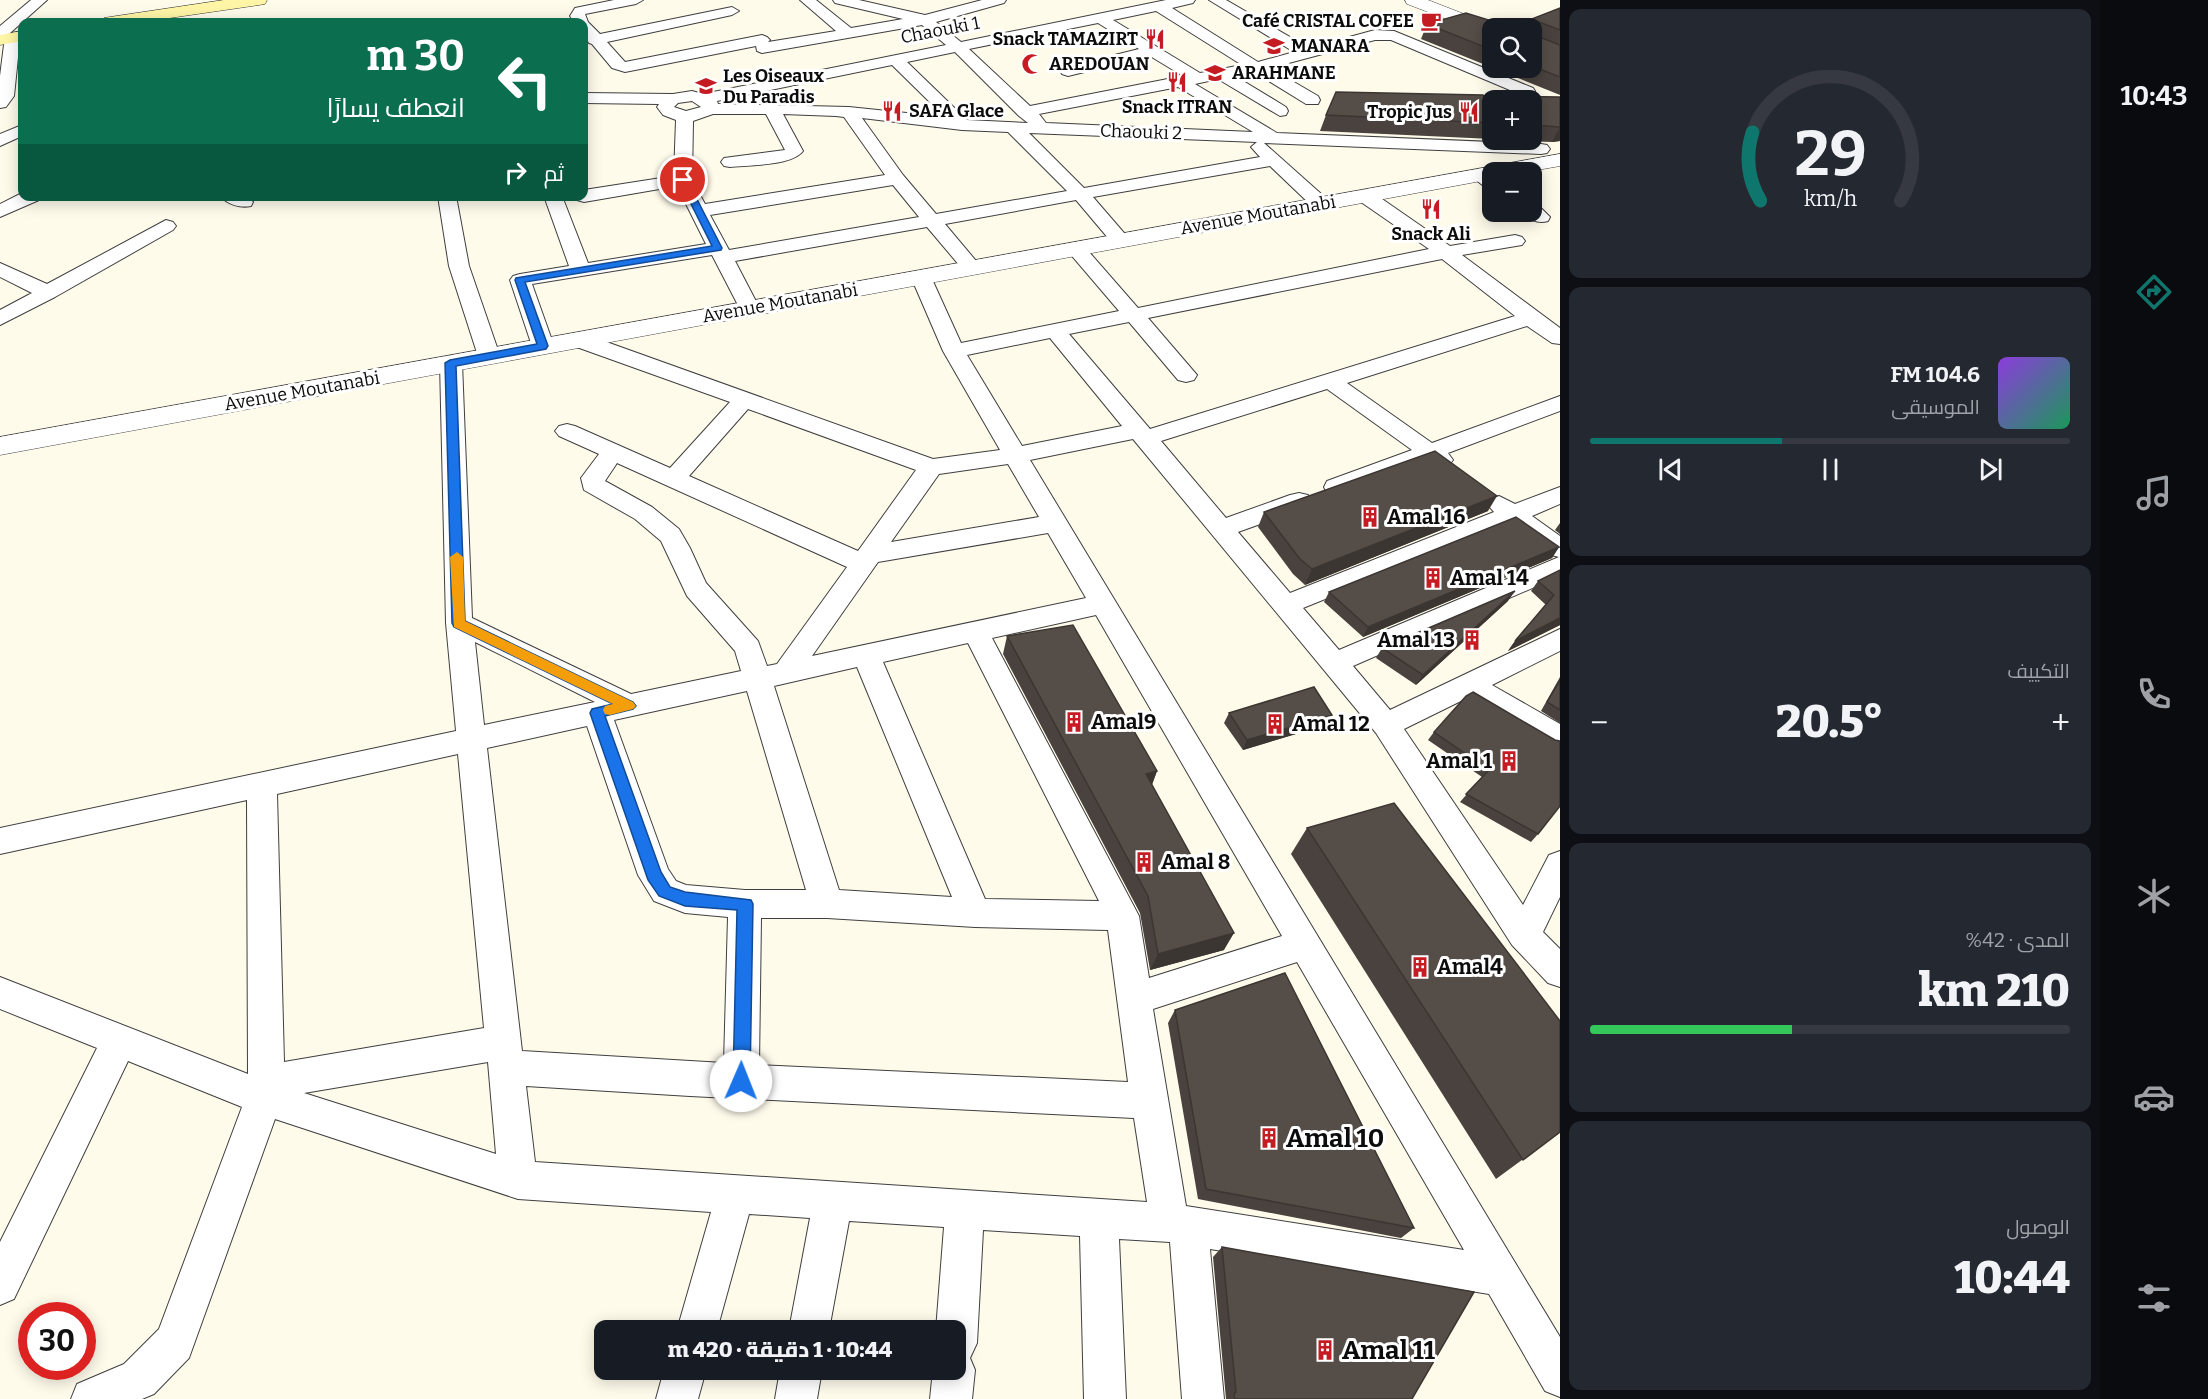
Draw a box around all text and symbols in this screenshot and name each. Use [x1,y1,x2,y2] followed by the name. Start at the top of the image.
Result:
[1419,9,1443,33] cafe icon: Café CRISTAL COFEE
[1242,10,1414,32] place label: Café CRISTAL COFEE
[899,11,982,48] street label: Chaouki 1
[1482,18,1542,222] map controls
[1482,18,1542,78] button: search
[1143,27,1167,51] restaurant icon: Snack TAMAZIRT
[993,28,1138,50] place label: Snack TAMAZIRT
[366,31,465,81] text: 30 m
[1262,34,1286,58] school or university icon: MANARA
[1291,35,1370,57] place label: MANARA
[486,42,564,120] icon: left
[1020,52,1044,76] mosque icon: AREDOUAN
[1049,53,1149,75] place label: AREDOUAN
[1203,61,1227,85] school or university icon: ARAHMANE
[1232,62,1336,84] place label: ARAHMANE
[723,65,825,108] place label: Les Oiseaux Du Paradis
[1165,70,1189,94] restaurant icon: Snack ITRAN
[694,74,718,98] school or university icon: Les Oiseaux Du Paradis
[2120,80,2188,112] text: 10:43
[1482,90,1542,150] button: +
[326,92,465,124] text: انعطف يسارًا
[1122,96,1232,118] place label: Snack ITRAN
[880,99,904,123] restaurant icon: SAFA Glace
[909,100,1004,122] place label: SAFA Glace
[1457,100,1481,124] restaurant icon: Tropic Jus
[1367,101,1452,123] place label: Tropic Jus
[1794,117,1866,192] text: 29
[1099,120,1183,144] street label: Chaouki 2
[657,154,708,205] pin
[499,156,532,189] icon: right
[544,160,564,187] text: ثم
[1482,162,1542,222] button: −
[666,163,699,196] icon: arrive
[1803,186,1857,212] text: km/h
[1179,191,1337,239] street label: Avenue Moutanabi
[1419,197,1443,221] restaurant icon: Snack Ali
[1391,223,1471,245] place label: Snack Ali
[2133,271,2175,313] icon: directions
[701,279,859,327] street label: Avenue Moutanabi
[1890,361,1980,388] text: 104.6 FM
[223,367,381,415] street label: Avenue Moutanabi
[1891,395,1980,419] text: الموسيقى
[1654,453,1687,486] icon: previous
[1814,453,1847,486] icon: pause
[1974,453,2007,486] icon: next
[2133,472,2175,514] icon: music
[1387,504,1465,530] place label: Amal 16
[1358,505,1382,529] building icon: Amal 16
[1450,565,1529,591] place label: Amal 14
[1421,566,1445,590] building icon: Amal 14
[1377,627,1455,653] place label: Amal 13
[1460,628,1484,652] building icon: Amal 13
[2007,659,2070,683] text: التكييف
[2133,673,2175,715] icon: phone
[1776,695,1884,749] text: 20.5°
[1590,703,1608,743] text: −
[2051,703,2070,743] text: +
[1091,709,1157,735] place label: Amal9
[1062,710,1086,734] building icon: Amal9
[1292,711,1370,737] place label: Amal 12
[1263,712,1287,736] building icon: Amal 12
[1426,748,1492,774] place label: Amal 1
[1497,749,1521,773] building icon: Amal 1
[1161,849,1231,875] place label: Amal 8
[1132,850,1156,874] building icon: Amal 8
[2133,875,2175,917] icon: climate
[1965,928,2070,952] text: المدى · 42%
[1437,954,1503,980] place label: Amal4
[1408,955,1432,979] building icon: Amal4
[1918,964,2070,1018] text: 210 km
[709,1049,773,1113] position arrow
[2133,1076,2175,1118] icon: car
[1286,1123,1384,1154] place label: Amal 10
[1257,1126,1281,1150] building icon: Amal 10
[2006,1215,2070,1239] text: الوصول
[1954,1251,2070,1305] text: 10:44
[2133,1277,2175,1319] icon: filters
[18,1302,96,1380] speed limit sign: 30
[1342,1335,1436,1366] place label: Amal 11
[668,1336,892,1363] text: 10:44 · 1 دقيقة · 420 m
[1313,1338,1337,1362] building icon: Amal 11

